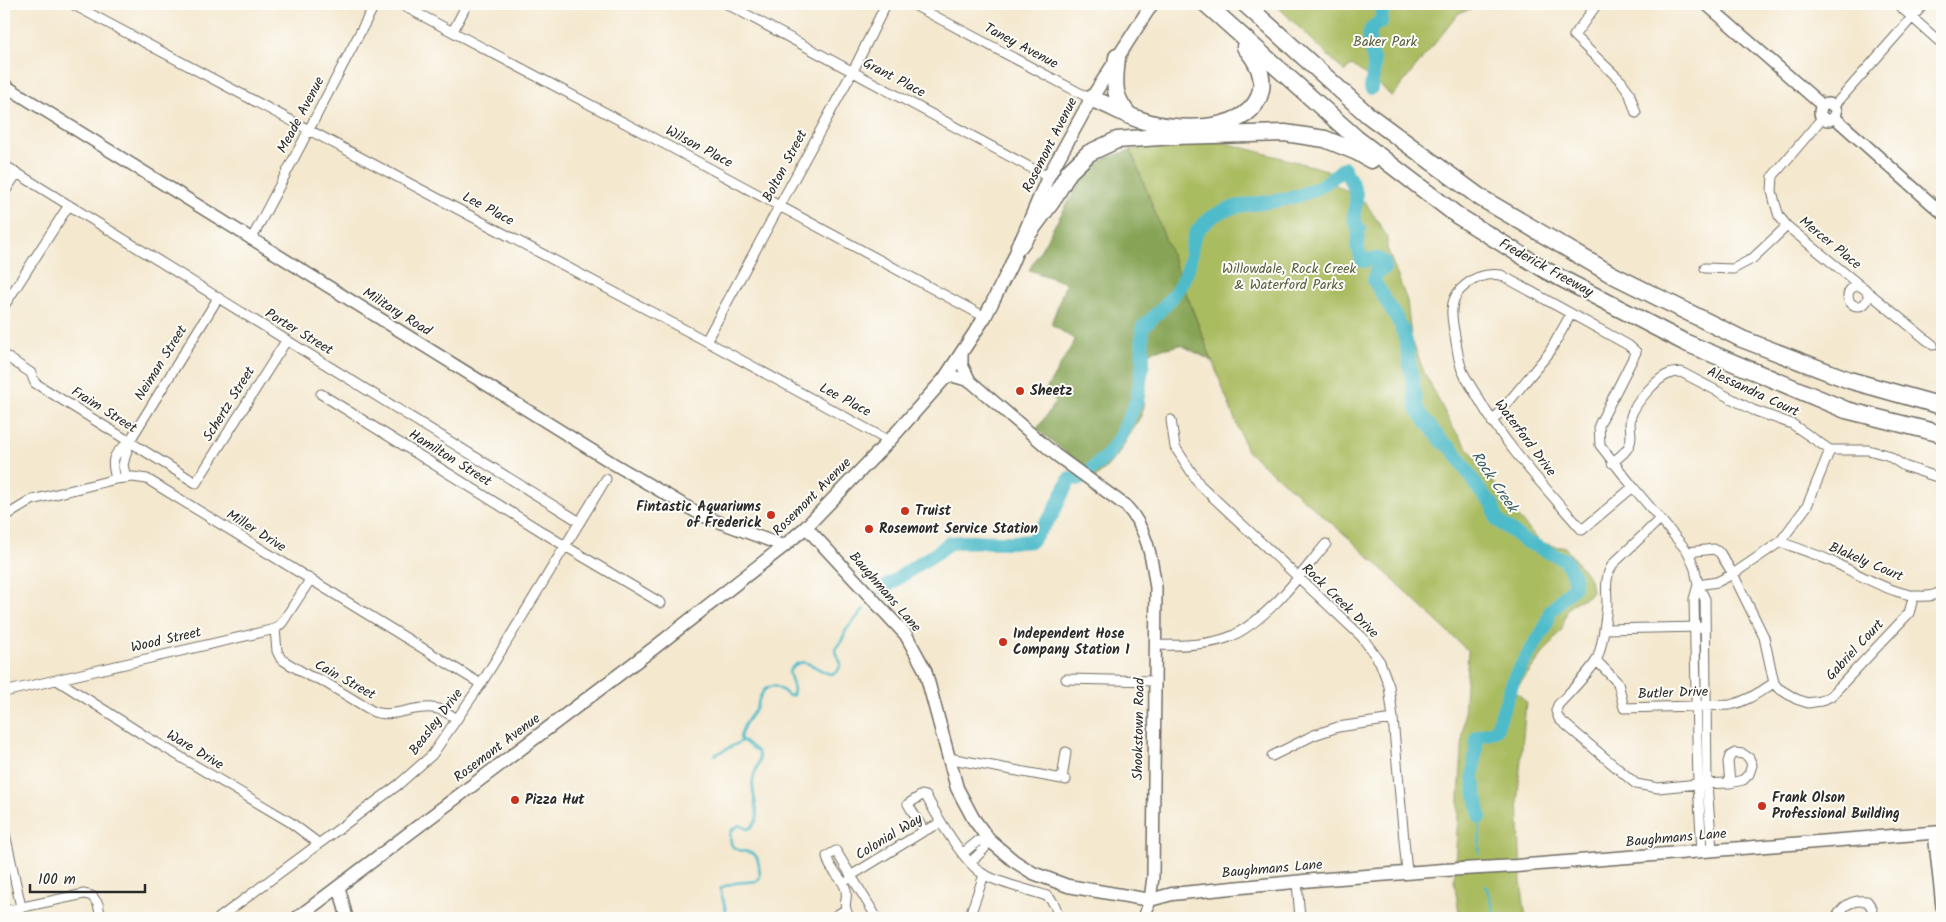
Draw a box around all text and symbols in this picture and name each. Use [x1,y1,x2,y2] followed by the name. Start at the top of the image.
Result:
[980,17,1063,75] street label: Taney Avenue
[1353,31,1417,53] park label: Baker Park
[859,52,930,104] street label: Grant Place
[272,72,331,157] street label: Meade Avenue
[1017,93,1084,196] street label: Rosemont Avenue
[662,120,737,174] street label: Wilson Place
[757,125,814,206] street label: Bolton Street
[458,186,518,232] street label: Lee Place
[1794,211,1867,276] street label: Mercer Place
[1495,233,1598,303] street label: Frederick Freeway
[1222,258,1356,296] park label: Willowdale, Rock Creek & Waterford Parks
[358,282,437,343] street label: Military Road
[261,303,338,361] street label: Porter Street
[129,320,193,405] street label: Neiman Street
[1703,361,1803,423] street label: Alessandra Court
[197,362,261,446] street label: Schertz Street
[815,377,875,423] street label: Lee Place
[1030,380,1073,402] place label: Sheetz
[67,381,142,439] street label: Fraim Street
[1014,385,1026,397] marker: Sheetz
[1489,395,1562,482] street label: Waterford Drive
[404,424,496,493] street label: Hamilton Street
[1465,446,1525,519] water label: Rock Creek
[767,452,857,542] street label: Rosemont Avenue
[636,496,762,534] place label: Fintastic Aquariums of Frederick
[915,500,952,522] place label: Truist
[222,504,291,558] street label: Miller Drive
[899,505,911,517] marker: Truist
[765,509,777,521] marker: Fintastic Aquariums of Frederick
[879,518,1038,540] place label: Rosemont Service Station
[863,523,875,535] marker: Rosemont Service Station
[1825,536,1907,588] street label: Blakely Court
[844,547,927,638] street label: Baughmans Lane
[1296,558,1384,644] street label: Rock Creek Drive
[1821,614,1890,686] street label: Gabriel Court
[129,621,204,659] street label: Wood Street
[1013,623,1130,661] place label: Independent Hose Company Station 1
[997,636,1009,648] marker: Independent Hose Company Station 1
[310,654,380,706] street label: Cain Street
[1127,677,1151,780] street label: Shookstown Road
[1638,681,1709,705] street label: Butler Drive
[403,683,469,760] street label: Beasley Drive
[449,708,546,788] street label: Rosemont Avenue
[162,724,228,776] street label: Ware Drive
[1772,787,1900,825] place label: Frank Olson Professional Building
[525,789,585,811] place label: Pizza Hut
[509,794,521,806] marker: Pizza Hut
[1756,800,1768,812] marker: Frank Olson Professional Building
[851,808,927,866] street label: Colonial Way
[1625,823,1728,853] street label: Baughmans Lane
[1221,854,1324,884] street label: Baughmans Lane
[30,862,145,894] scale bar
[38,868,76,892] text: 100 m

